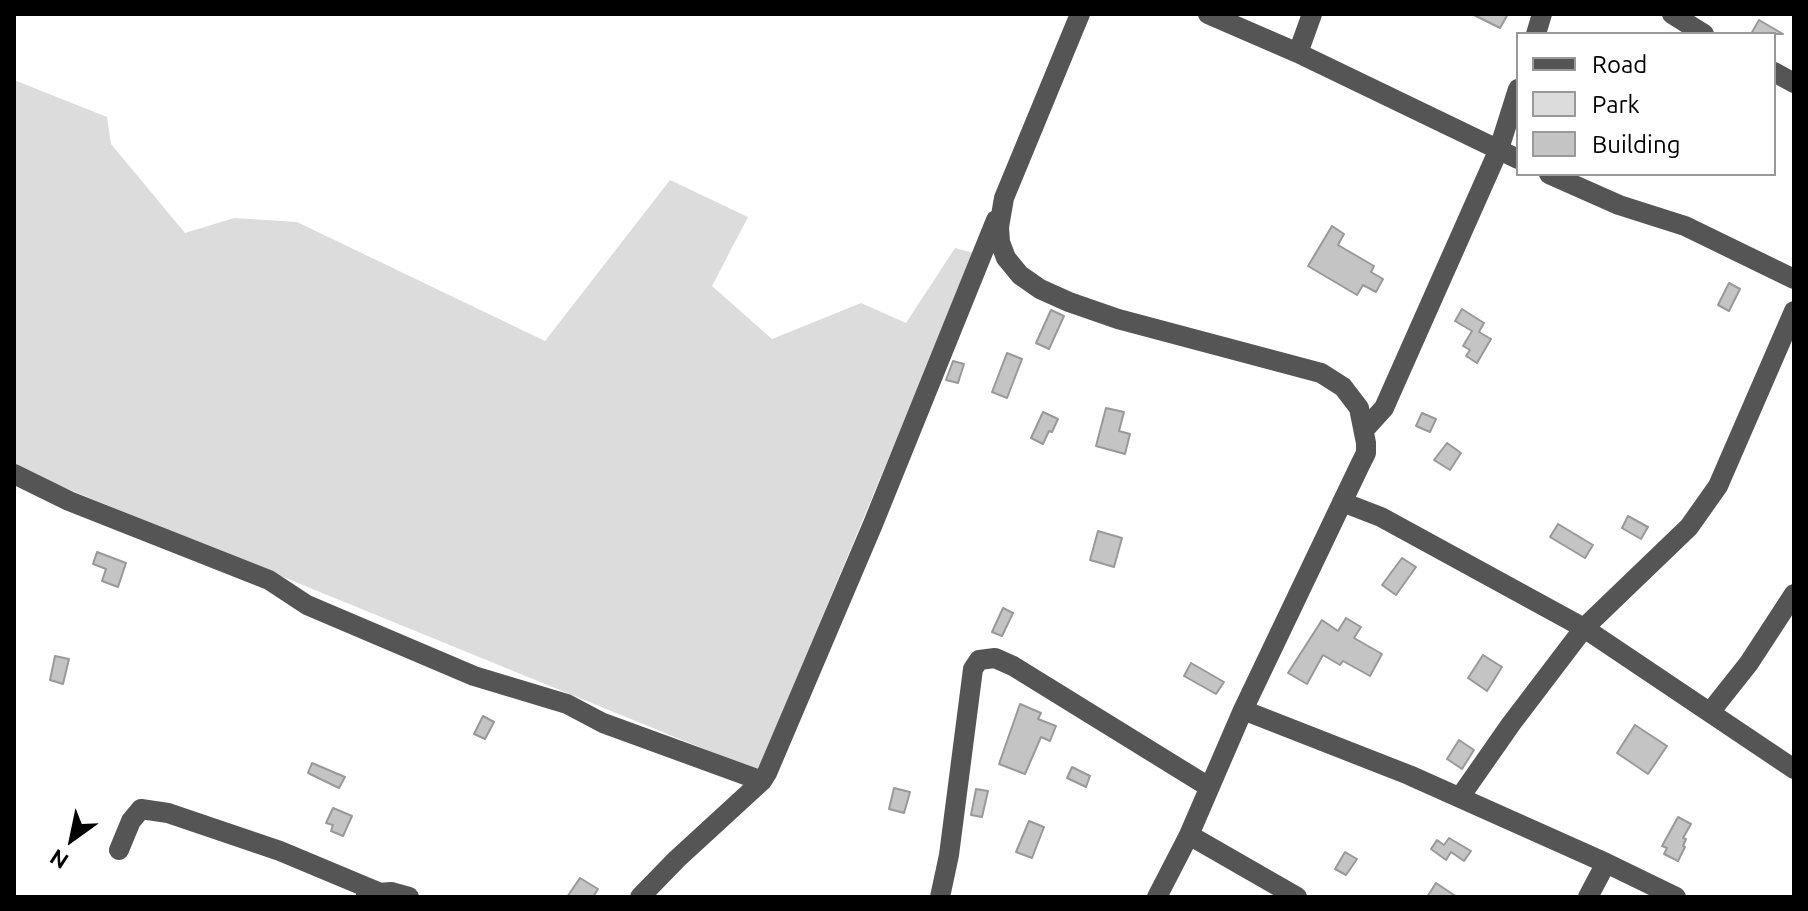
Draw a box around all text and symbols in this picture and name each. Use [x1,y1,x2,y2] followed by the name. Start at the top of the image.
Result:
[1516,32,1776,176] legend
[1592,51,1647,78] text: Road
[1592,91,1640,118] text: Park
[1592,131,1680,158] text: Building
[32,799,112,879] north arrow
[45,845,72,875] text: N

